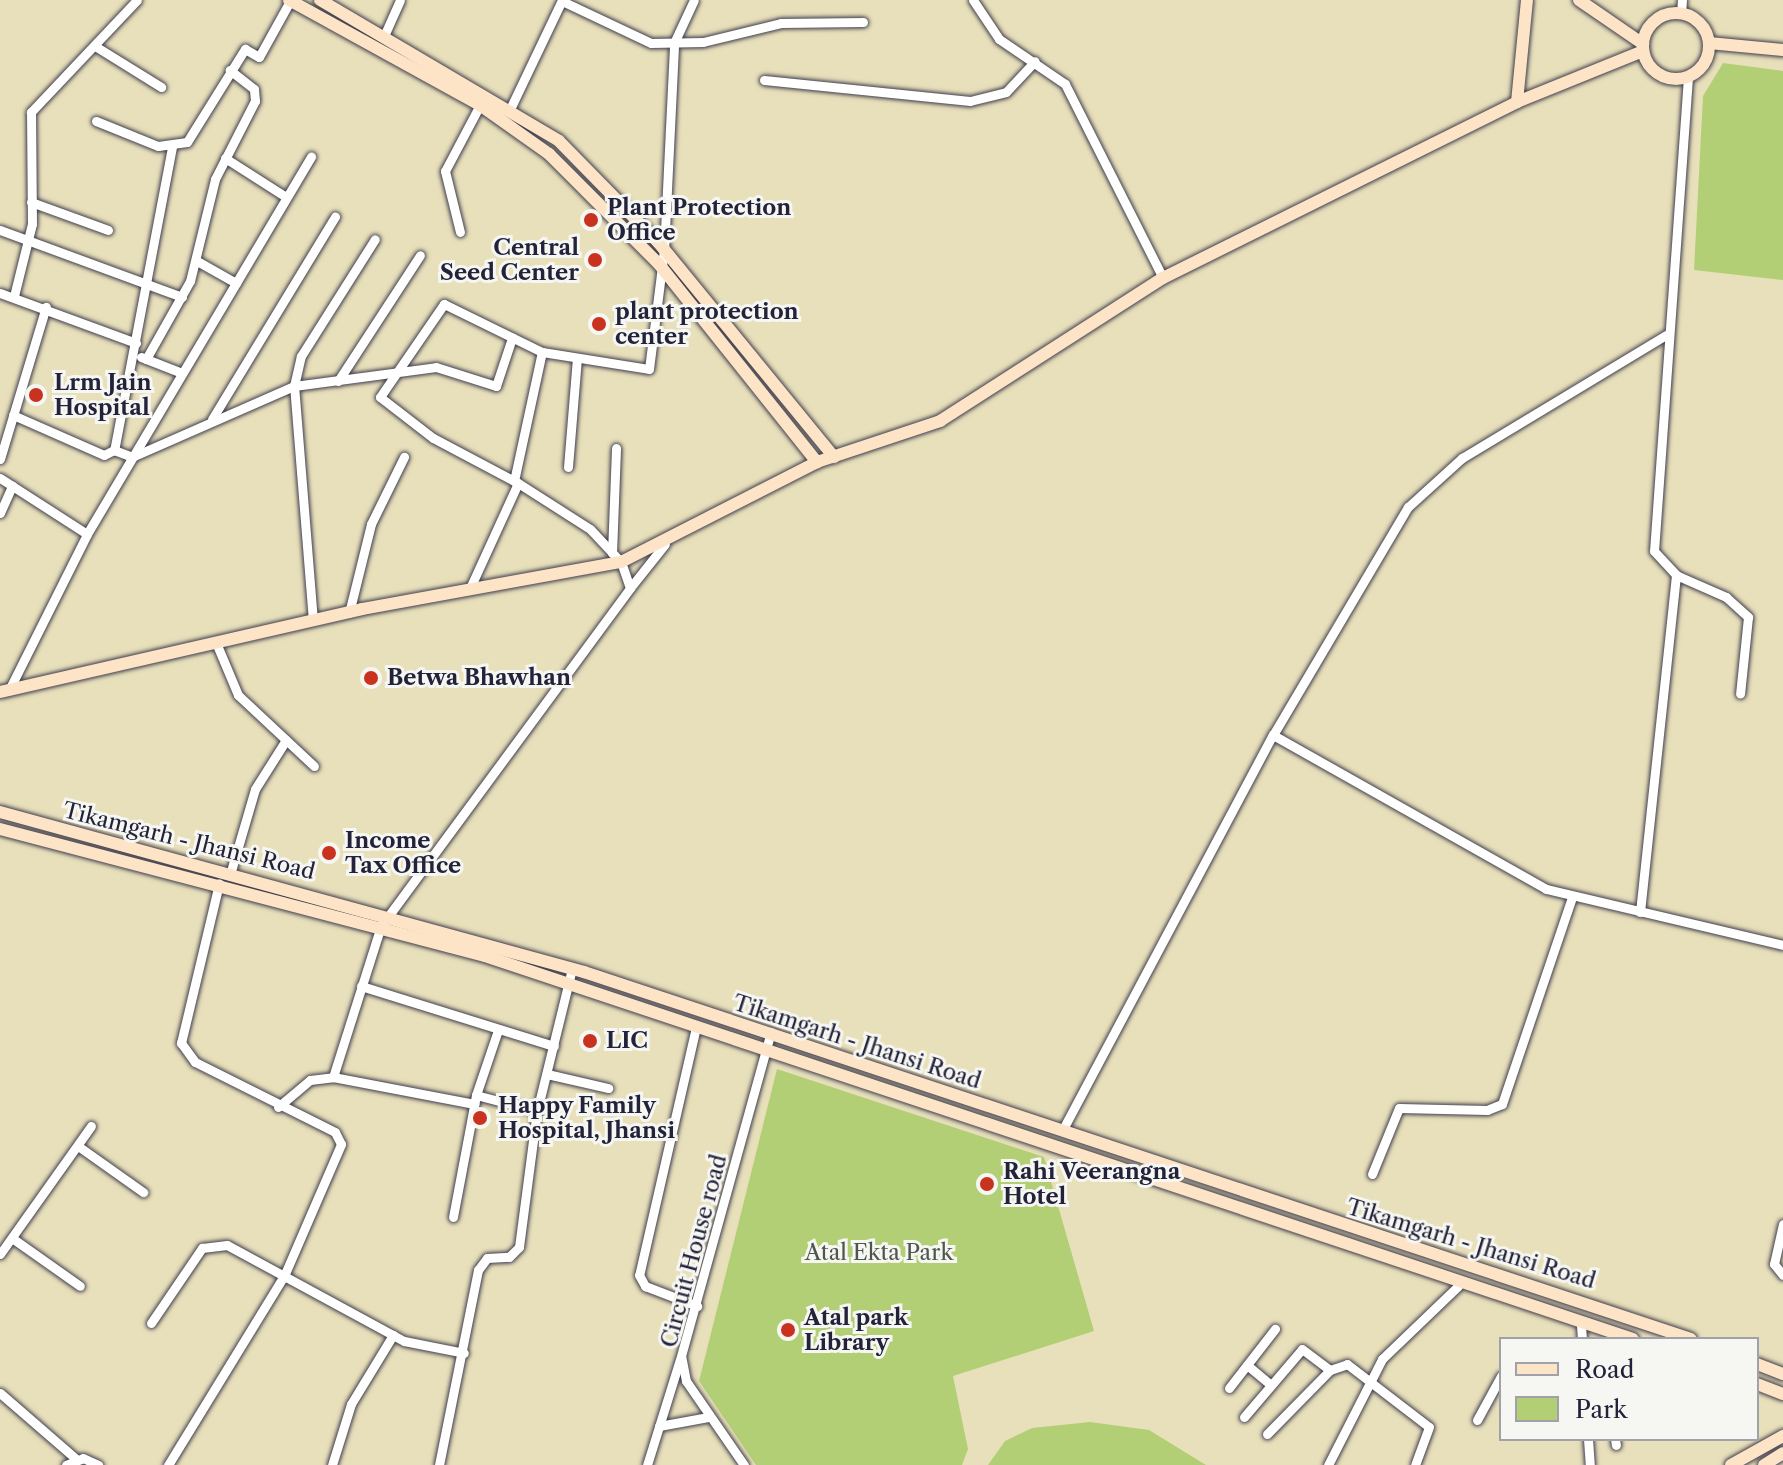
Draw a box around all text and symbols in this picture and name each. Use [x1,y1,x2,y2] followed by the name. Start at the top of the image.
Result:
[607,194,791,246] place label: Plant Protection Office
[582,211,600,229] marker: Plant Protection Office
[440,234,579,286] place label: Central Seed Center
[586,251,604,269] marker: Central Seed Center
[615,298,799,350] place label: plant protection center
[590,315,608,333] marker: plant protection center
[54,369,151,420] place label: Lrm Jain Hospital
[25,384,47,406] marker: Lrm Jain Hospital
[387,665,571,691] place label: Betwa Bhawhan
[362,669,380,687] marker: Betwa Bhawhan
[60,797,318,885] street label: Tikamgarh - Jhansi Road
[345,827,461,878] place label: Income Tax Office
[320,844,338,862] marker: Income Tax Office
[730,989,984,1095] street label: Tikamgarh - Jhansi Road
[606,1028,648,1054] place label: LIC
[581,1032,599,1050] marker: LIC
[498,1092,675,1144] place label: Happy Family Hospital, Jhansi
[469,1107,491,1129] marker: Happy Family Hospital, Jhansi
[656,1152,732,1350] street label: Circuit House road
[1003,1158,1181,1210] place label: Rahi Veerangna Hotel
[978,1175,996,1193] marker: Rahi Veerangna Hotel
[1343,1194,1599,1294] street label: Tikamgarh - Jhansi Road
[805,1240,953,1266] park label: Atal Ekta Park
[804,1304,908,1356] place label: Atal park Library
[779,1321,797,1339] marker: Atal park Library
[1499,1337,1759,1441] legend
[1575,1355,1634,1384] text: Road
[1575,1395,1627,1424] text: Park

